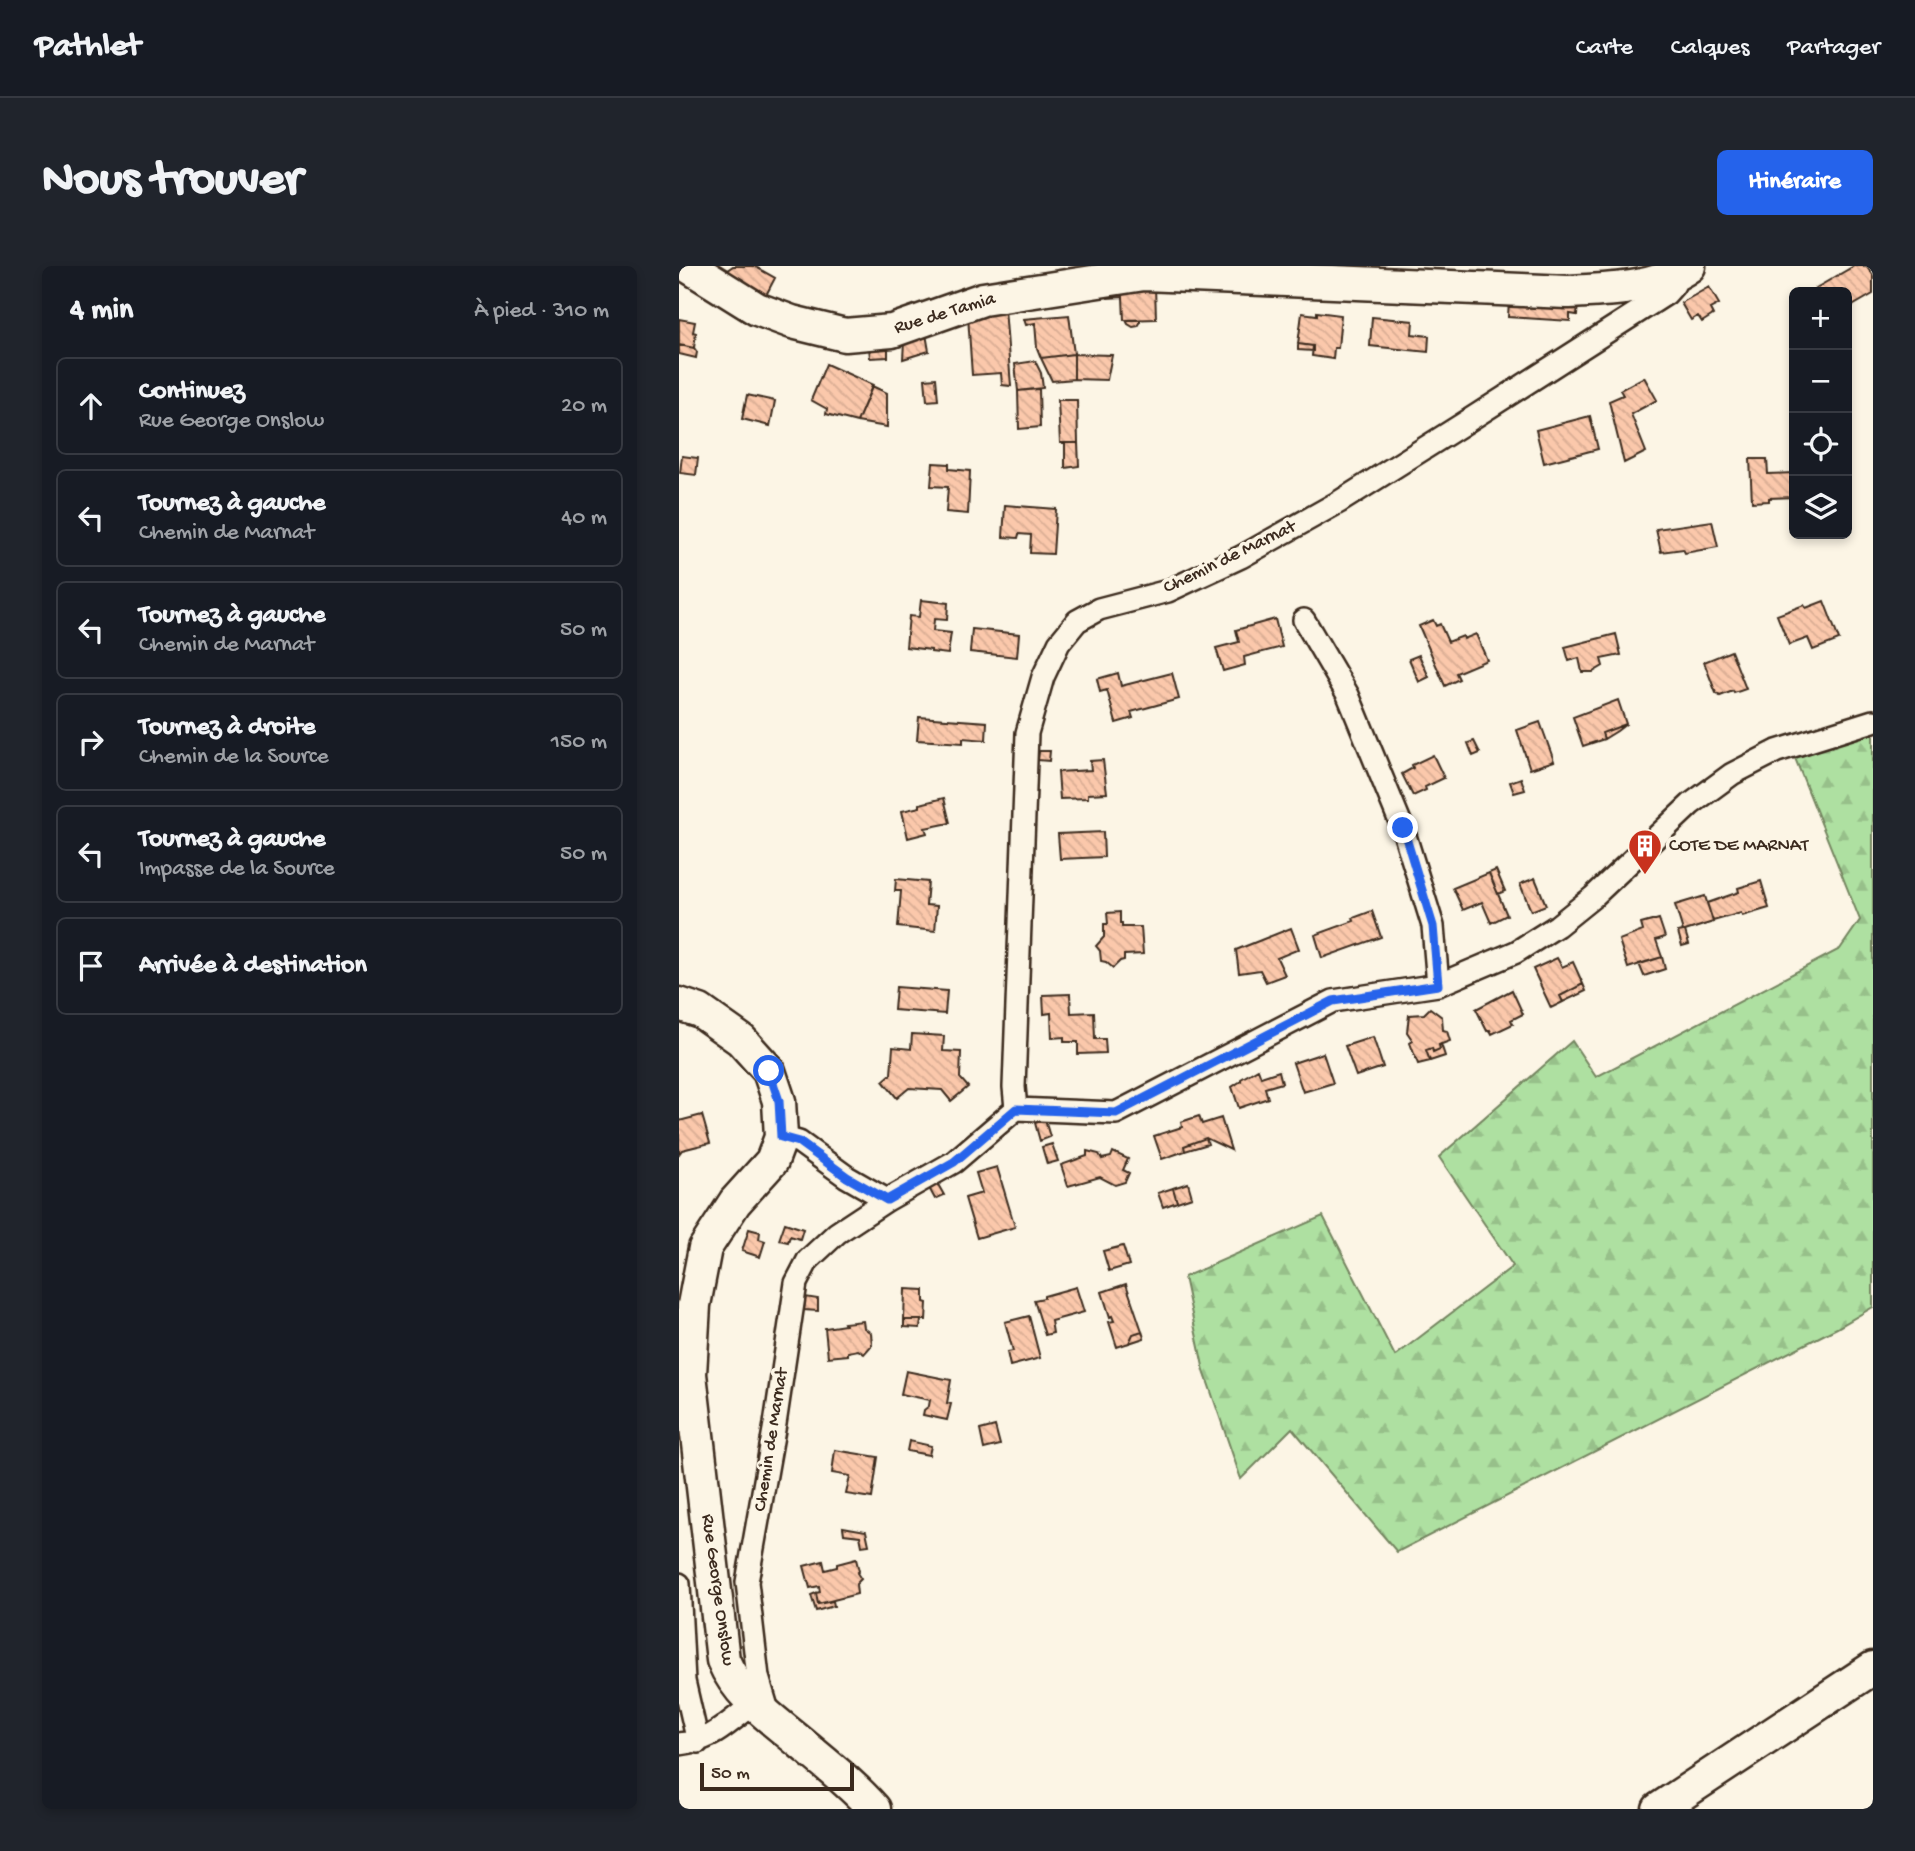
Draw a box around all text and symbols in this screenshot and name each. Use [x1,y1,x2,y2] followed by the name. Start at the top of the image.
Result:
[35,29,141,67] text: Pathlet
[1576,34,1633,63] text: Carte
[1671,34,1749,63] text: Calques
[1787,34,1880,63] text: Partager
[1717,150,1873,215] button: Itinéraire
[42,153,302,211] text: Nous trouver
[892,287,1000,340] street label: Rue de Tamia
[1789,287,1852,539] map controls
[1789,287,1852,350] button: +
[70,294,133,329] text: 4 min
[474,298,609,325] text: À pied · 310 m
[1789,350,1852,413] button: −
[139,377,245,408] text: Continuez
[72,387,110,425] icon: ahead
[561,393,607,420] text: 20 m
[139,408,324,435] text: Rue George Onslow
[1789,413,1852,476] button: locate
[1789,476,1852,539] button: layers
[139,489,326,520] text: Tournez à gauche
[72,499,110,537] icon: left
[561,505,607,532] text: 40 m
[1160,515,1302,600] street label: Chemin de Marnat
[139,520,314,547] text: Chemin de Marnat
[139,601,326,632] text: Tournez à gauche
[72,611,110,649] icon: left
[560,617,607,644] text: 50 m
[139,632,314,659] text: Chemin de Marnat
[139,713,316,744] text: Tournez à droite
[72,723,110,761] icon: right
[551,729,607,756] text: 150 m
[139,744,329,771] text: Chemin de la Source
[1387,812,1418,843] route end
[139,825,326,856] text: Tournez à gauche
[1626,827,1664,876] building icon: COTE DE MARNAT
[72,835,110,873] icon: left
[1669,835,1809,858] place label: COTE DE MARNAT
[560,841,607,868] text: 50 m
[139,856,335,883] text: Impasse de la Source
[72,947,110,985] icon: arrive
[139,951,367,982] text: Arrivée à destination
[753,1055,784,1086] route start
[749,1365,795,1513] street label: Chemin de Marnat
[695,1513,739,1668] street label: Rue George Onslow
[700,1760,854,1792] scale bar
[711,1763,750,1786] text: 50 m

